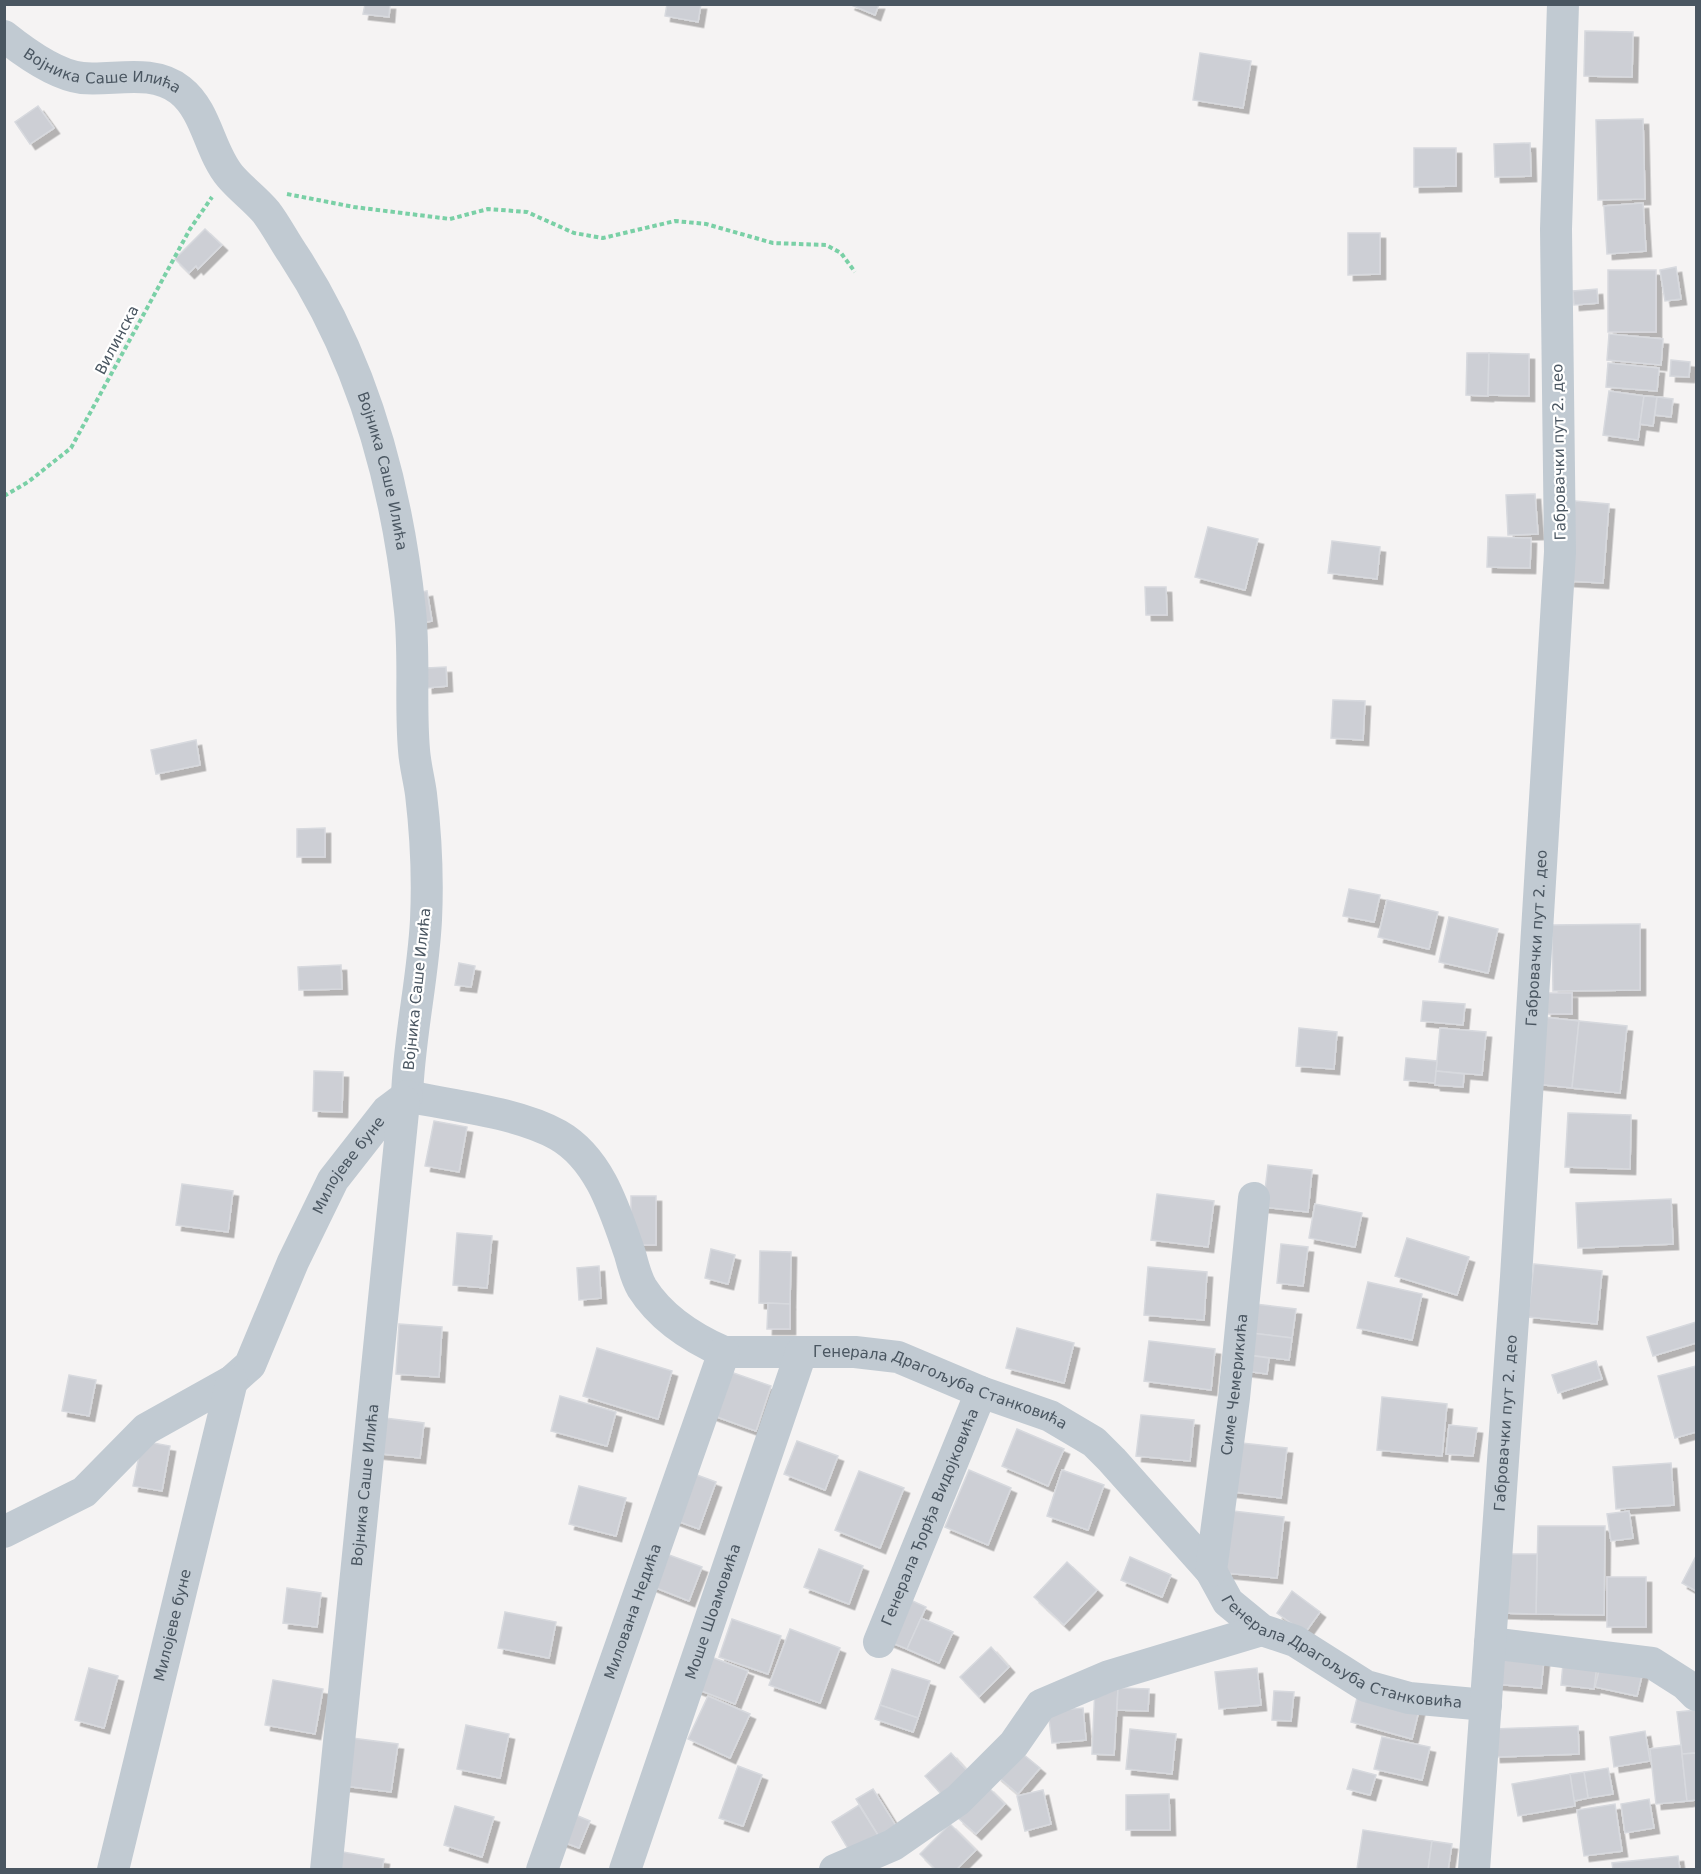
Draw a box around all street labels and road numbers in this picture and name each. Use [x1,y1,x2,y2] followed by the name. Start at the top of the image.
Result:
[20,44,184,97] street label: Војника Саше Илића
[91,302,143,378] street label: Вилинска
[1548,363,1570,541] street label: Габровачки пут 2. део
[353,389,411,552] street label: Војника Саше Илића
[1522,849,1551,1027] street label: Габровачки пут 2. део
[400,907,434,1071] street label: Војника Саше Илића
[309,1113,388,1217] street label: Милојеве буне
[1217,1313,1251,1457] street label: Симе Чемерикића
[1490,1334,1521,1512] street label: Габровачки пут 2. део
[813,1343,1071,1433] street label: Генерала Драгољуба Станковића
[348,1403,382,1567] street label: Војника Саше Илића
[878,1406,982,1628] street label: Генерала Ђорђа Видојковића
[601,1541,665,1682] street label: Милована Недића
[682,1541,744,1682] street label: Моше Шоамовића
[150,1567,195,1683] street label: Милојеве буне
[1217,1592,1463,1712] street label: Генерала Драгољуба Станковића

